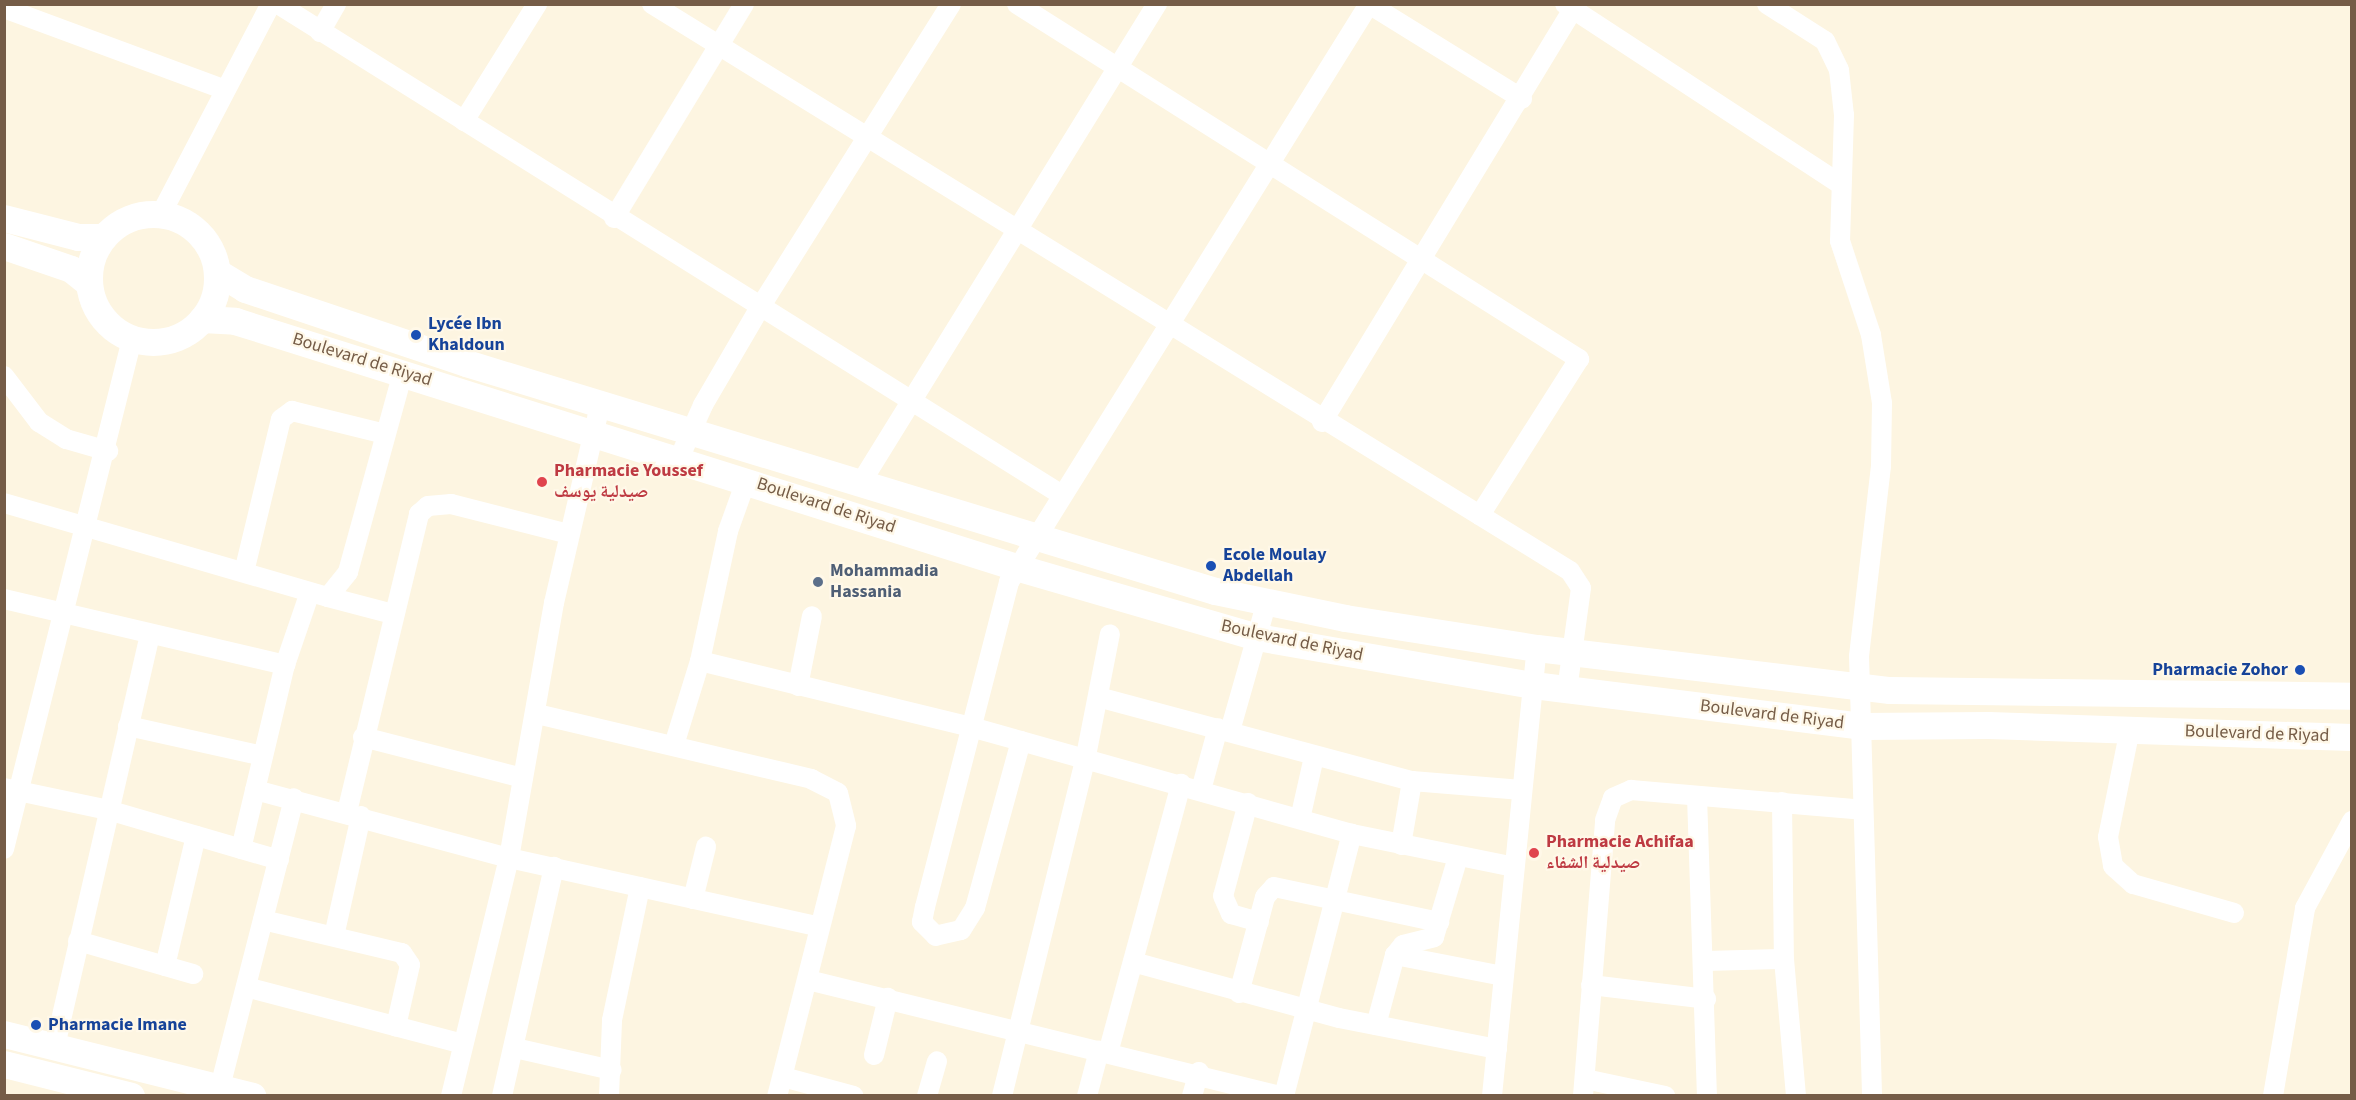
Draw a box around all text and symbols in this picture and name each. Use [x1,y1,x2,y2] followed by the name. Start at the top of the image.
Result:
[428,314,505,356] place label: Lycée Ibn Khaldoun
[409,328,423,342] marker: Lycée Ibn Khaldoun
[290,329,434,391] street label: Boulevard de Riyad
[554,461,703,504] place label: Pharmacie Youssef صيدلية يوسف
[754,473,898,539] street label: Boulevard de Riyad
[535,475,549,489] marker: Pharmacie Youssef صيدلية يوسف
[1223,545,1327,588] place label: Ecole Moulay Abdellah
[1204,559,1218,573] marker: Ecole Moulay Abdellah
[830,561,939,604] place label: Mohammadia Hassania
[811,575,825,589] marker: Mohammadia Hassania
[1219,615,1365,667] street label: Boulevard de Riyad
[2152,659,2288,681] place label: Pharmacie Zohor
[2293,663,2307,677] marker: Pharmacie Zohor
[1699,695,1845,735] street label: Boulevard de Riyad
[2184,721,2330,747] street label: Boulevard de Riyad
[1546,832,1694,874] place label: Pharmacie Achifaa صيدلية الشفاء
[1527,846,1541,860] marker: Pharmacie Achifaa صيدلية الشفاء
[48,1014,187,1036] place label: Pharmacie Imane
[29,1018,43,1032] marker: Pharmacie Imane

